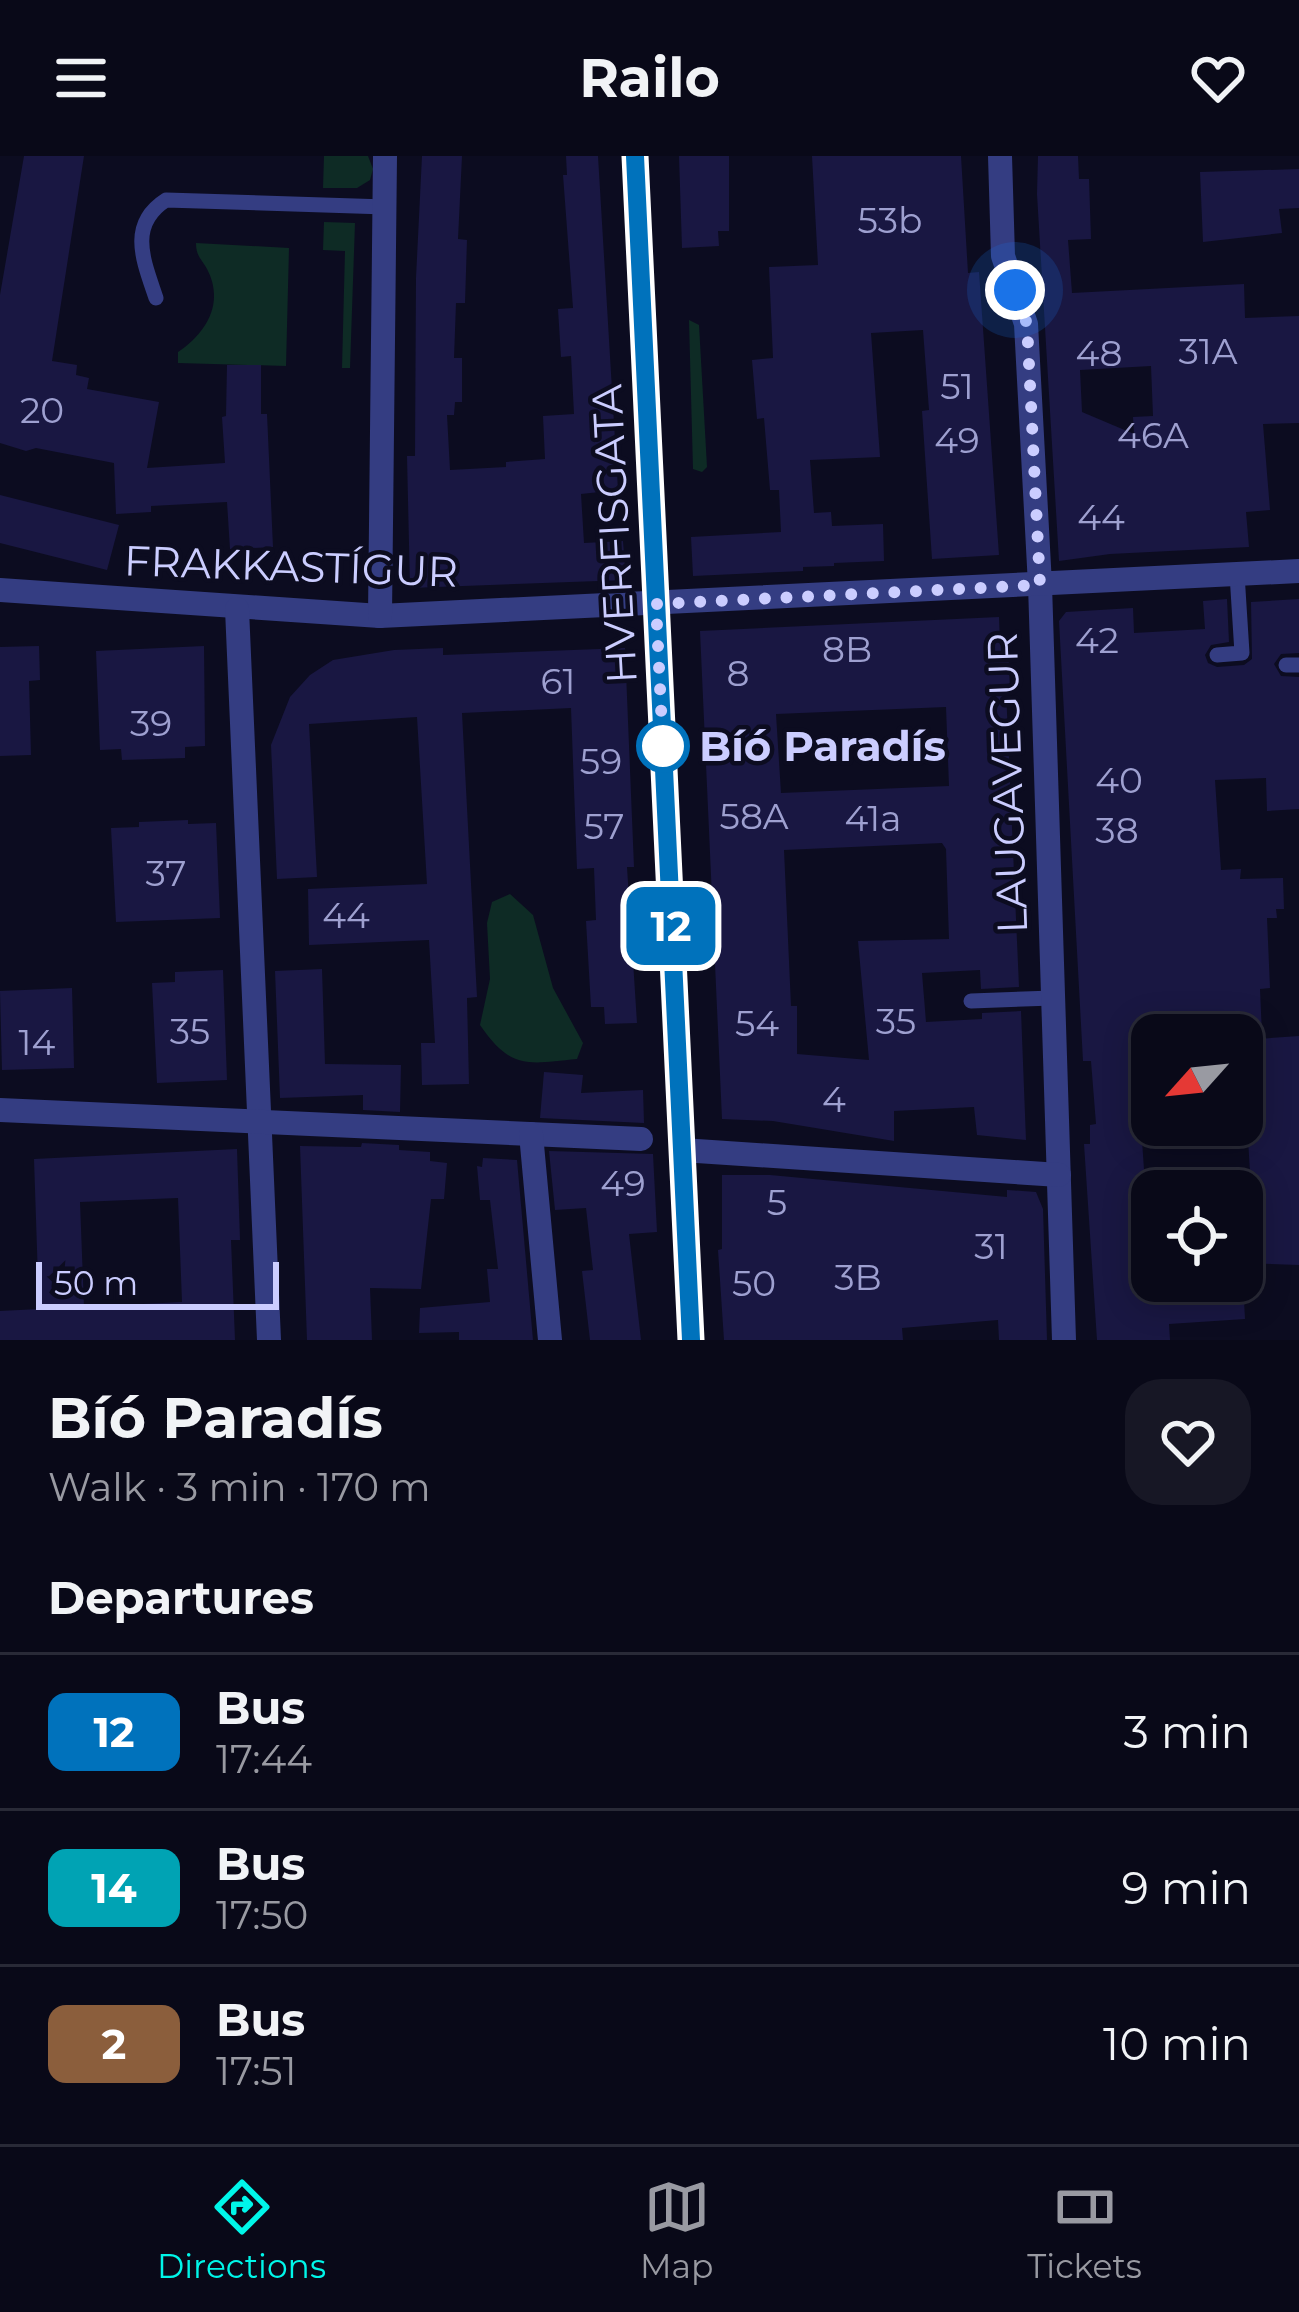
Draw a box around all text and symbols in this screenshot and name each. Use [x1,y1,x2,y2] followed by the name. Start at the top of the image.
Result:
[48,45,114,111] icon: menu
[579,45,720,111] text: Railo
[1185,45,1251,111] icon: heart
[858,198,922,242] house number: 53b
[985,260,1045,320] your location
[1178,329,1238,373] house number: 31A
[1075,331,1123,375] house number: 48
[940,364,974,408] house number: 51
[580,382,648,685] street label: HVERFISGATA
[20,388,64,432] house number: 20
[1117,413,1189,457] house number: 46A
[934,418,980,462] house number: 49
[1077,495,1125,539] house number: 44
[123,534,459,598] street label: FRAKKASTÍGUR
[1075,618,1119,662] house number: 42
[822,627,872,671] house number: 8B
[976,632,1038,934] street label: LAUGAVEGUR
[727,651,749,695] house number: 8
[541,659,575,703] house number: 61
[130,701,172,745] house number: 39
[699,720,946,772] place label: Bíó Paradís
[638,721,688,771] marker: Bíó Paradís
[580,739,622,783] house number: 59
[1095,758,1143,802] house number: 40
[720,794,789,838] house number: 58A
[844,796,902,840] house number: 41a
[583,804,625,848] house number: 57
[1095,808,1139,852] house number: 38
[145,851,187,895] house number: 37
[617,887,725,965] line badge: 12
[322,893,370,937] house number: 44
[650,900,692,952] text: 12
[876,999,916,1043] house number: 35
[735,1001,779,1045] house number: 54
[170,1009,210,1053] house number: 35
[1131,1014,1263,1146] north arrow
[1131,1014,1263,1302] map controls
[19,1020,56,1064] house number: 14
[822,1077,846,1121] house number: 4
[600,1161,646,1205] house number: 49
[1131,1170,1263,1302] button: locate
[767,1180,787,1224] house number: 5
[974,1224,1008,1268] house number: 31
[834,1255,882,1299] house number: 3B
[36,1256,279,1309] scale bar
[732,1261,776,1305] house number: 50
[54,1263,138,1303] text: 50 m
[1125,1379,1251,1505] button: heart
[48,1383,383,1452] text: Bíó Paradís
[48,1463,431,1511] text: Walk · 3 min · 170 m
[48,1570,314,1625] text: Departures
[216,1680,305,1735] text: Bus
[1124,1704,1251,1759] text: 3 min
[93,1706,135,1758] text: 12
[216,1735,312,1783] text: 17:44
[216,1836,305,1891] text: Bus
[1122,1860,1251,1915] text: 9 min
[91,1862,137,1914] text: 14
[216,1891,308,1939] text: 17:50
[216,1992,305,2047] text: Bus
[1103,2016,1251,2071] text: 10 min
[102,2018,126,2070] text: 2
[216,2047,297,2095] text: 17:51
[157,2174,326,2286] tab: Directions
[640,2174,713,2286] tab: Map
[1027,2174,1142,2286] tab: Tickets

